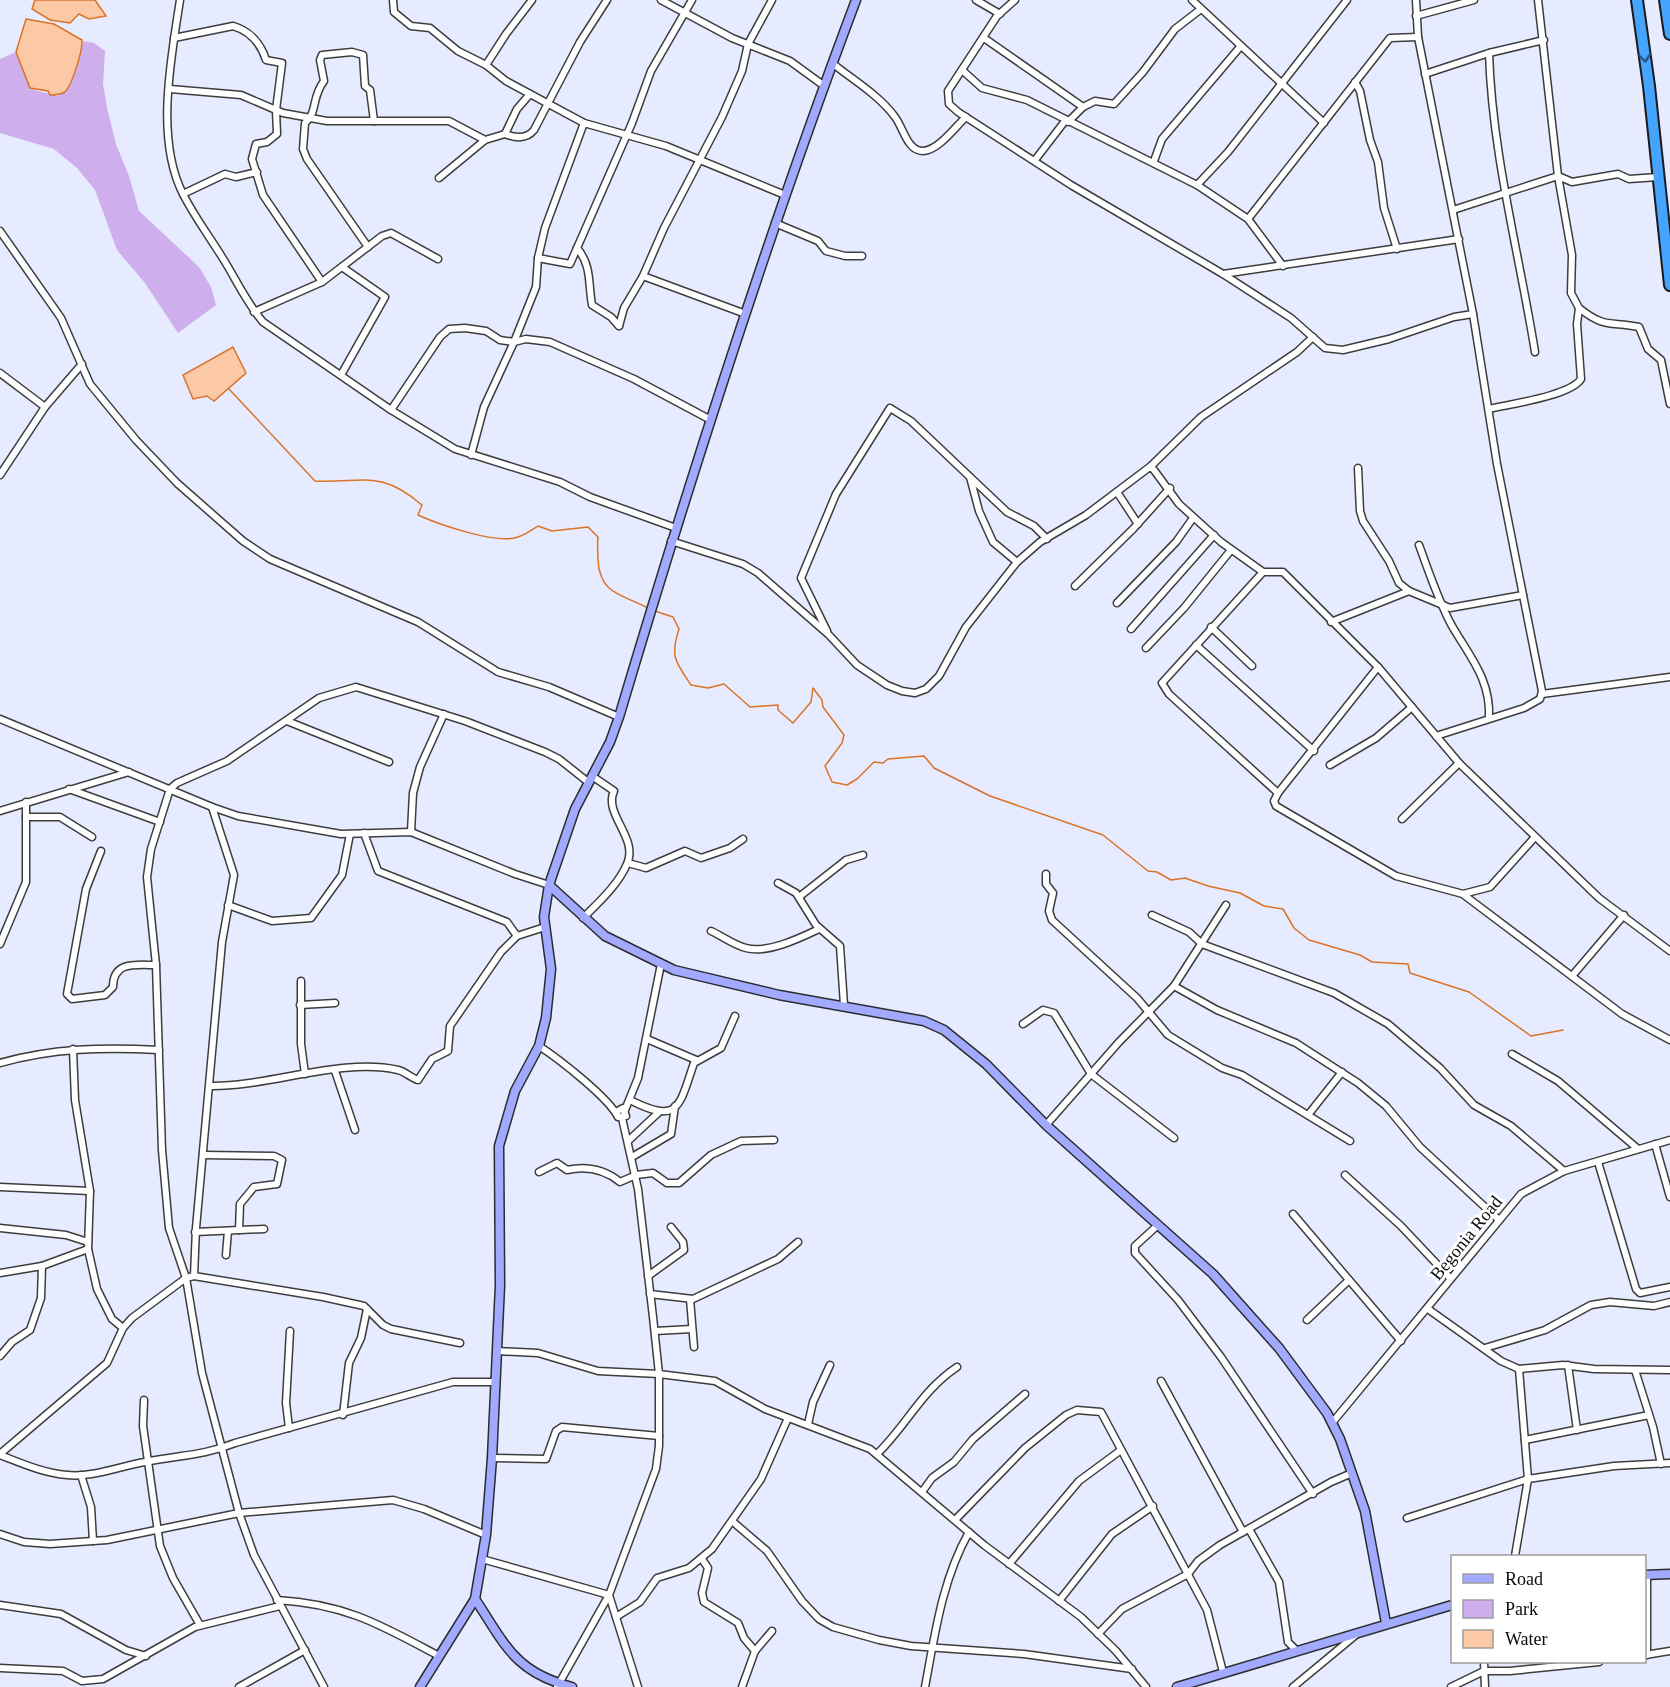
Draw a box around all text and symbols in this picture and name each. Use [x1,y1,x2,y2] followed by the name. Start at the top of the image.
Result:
[1639,53,1651,63] one-way arrow
[1426,1192,1506,1284] street label: Begonia Road
[1451,1555,1646,1663] legend
[1505,1569,1543,1589] text: Road
[1505,1599,1538,1619] text: Park
[1505,1629,1548,1649] text: Water

